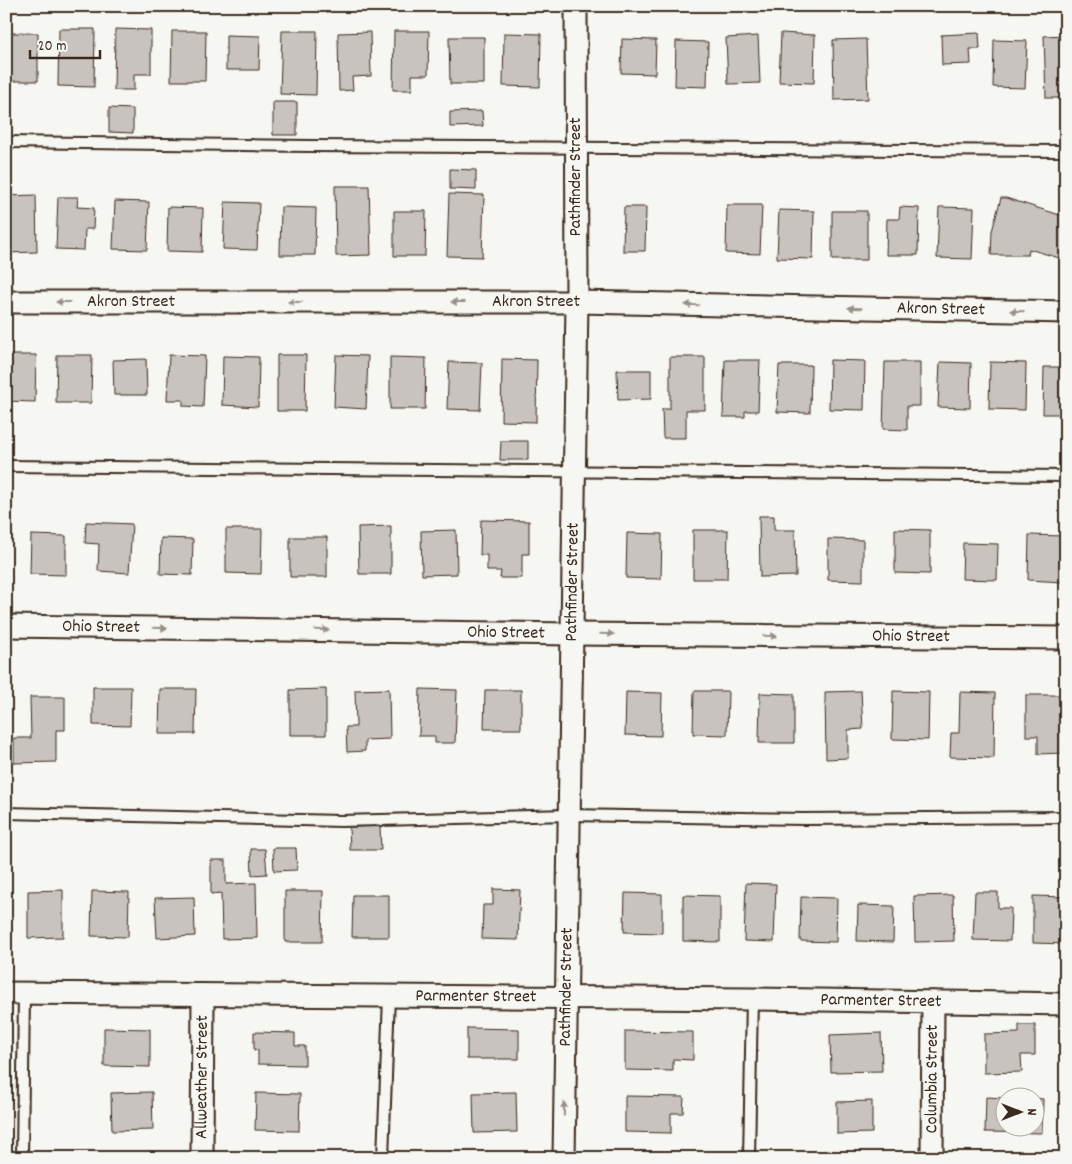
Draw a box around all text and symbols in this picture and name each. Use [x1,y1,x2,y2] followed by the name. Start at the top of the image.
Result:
[30,28,100,60] scale bar
[38,36,66,58] text: 20 m
[564,117,589,237] street label: Pathfinder Street
[87,290,175,315] street label: Akron Street
[492,290,580,315] street label: Akron Street
[897,296,986,323] street label: Akron Street
[55,298,71,306] one-way arrow
[287,298,303,306] one-way arrow
[450,298,466,306] one-way arrow
[684,300,700,308] one-way arrow
[846,304,862,312] one-way arrow
[1009,307,1025,315] one-way arrow
[559,522,586,642] street label: Pathfinder Street
[62,614,140,640] street label: Ohio Street
[467,620,545,646] street label: Ohio Street
[152,624,168,632] one-way arrow
[872,624,950,650] street label: Ohio Street
[315,626,331,634] one-way arrow
[600,630,616,638] one-way arrow
[762,632,778,640] one-way arrow
[553,927,580,1047] street label: Pathfinder Street
[415,984,537,1010] street label: Parmenter Street
[820,988,942,1015] street label: Parmenter Street
[190,1015,215,1139] street label: Allweather Street
[920,1024,945,1133] street label: Columbia Street
[994,1086,1044,1136] north arrow
[561,1101,569,1117] one-way arrow
[1021,1109,1041,1116] text: N

